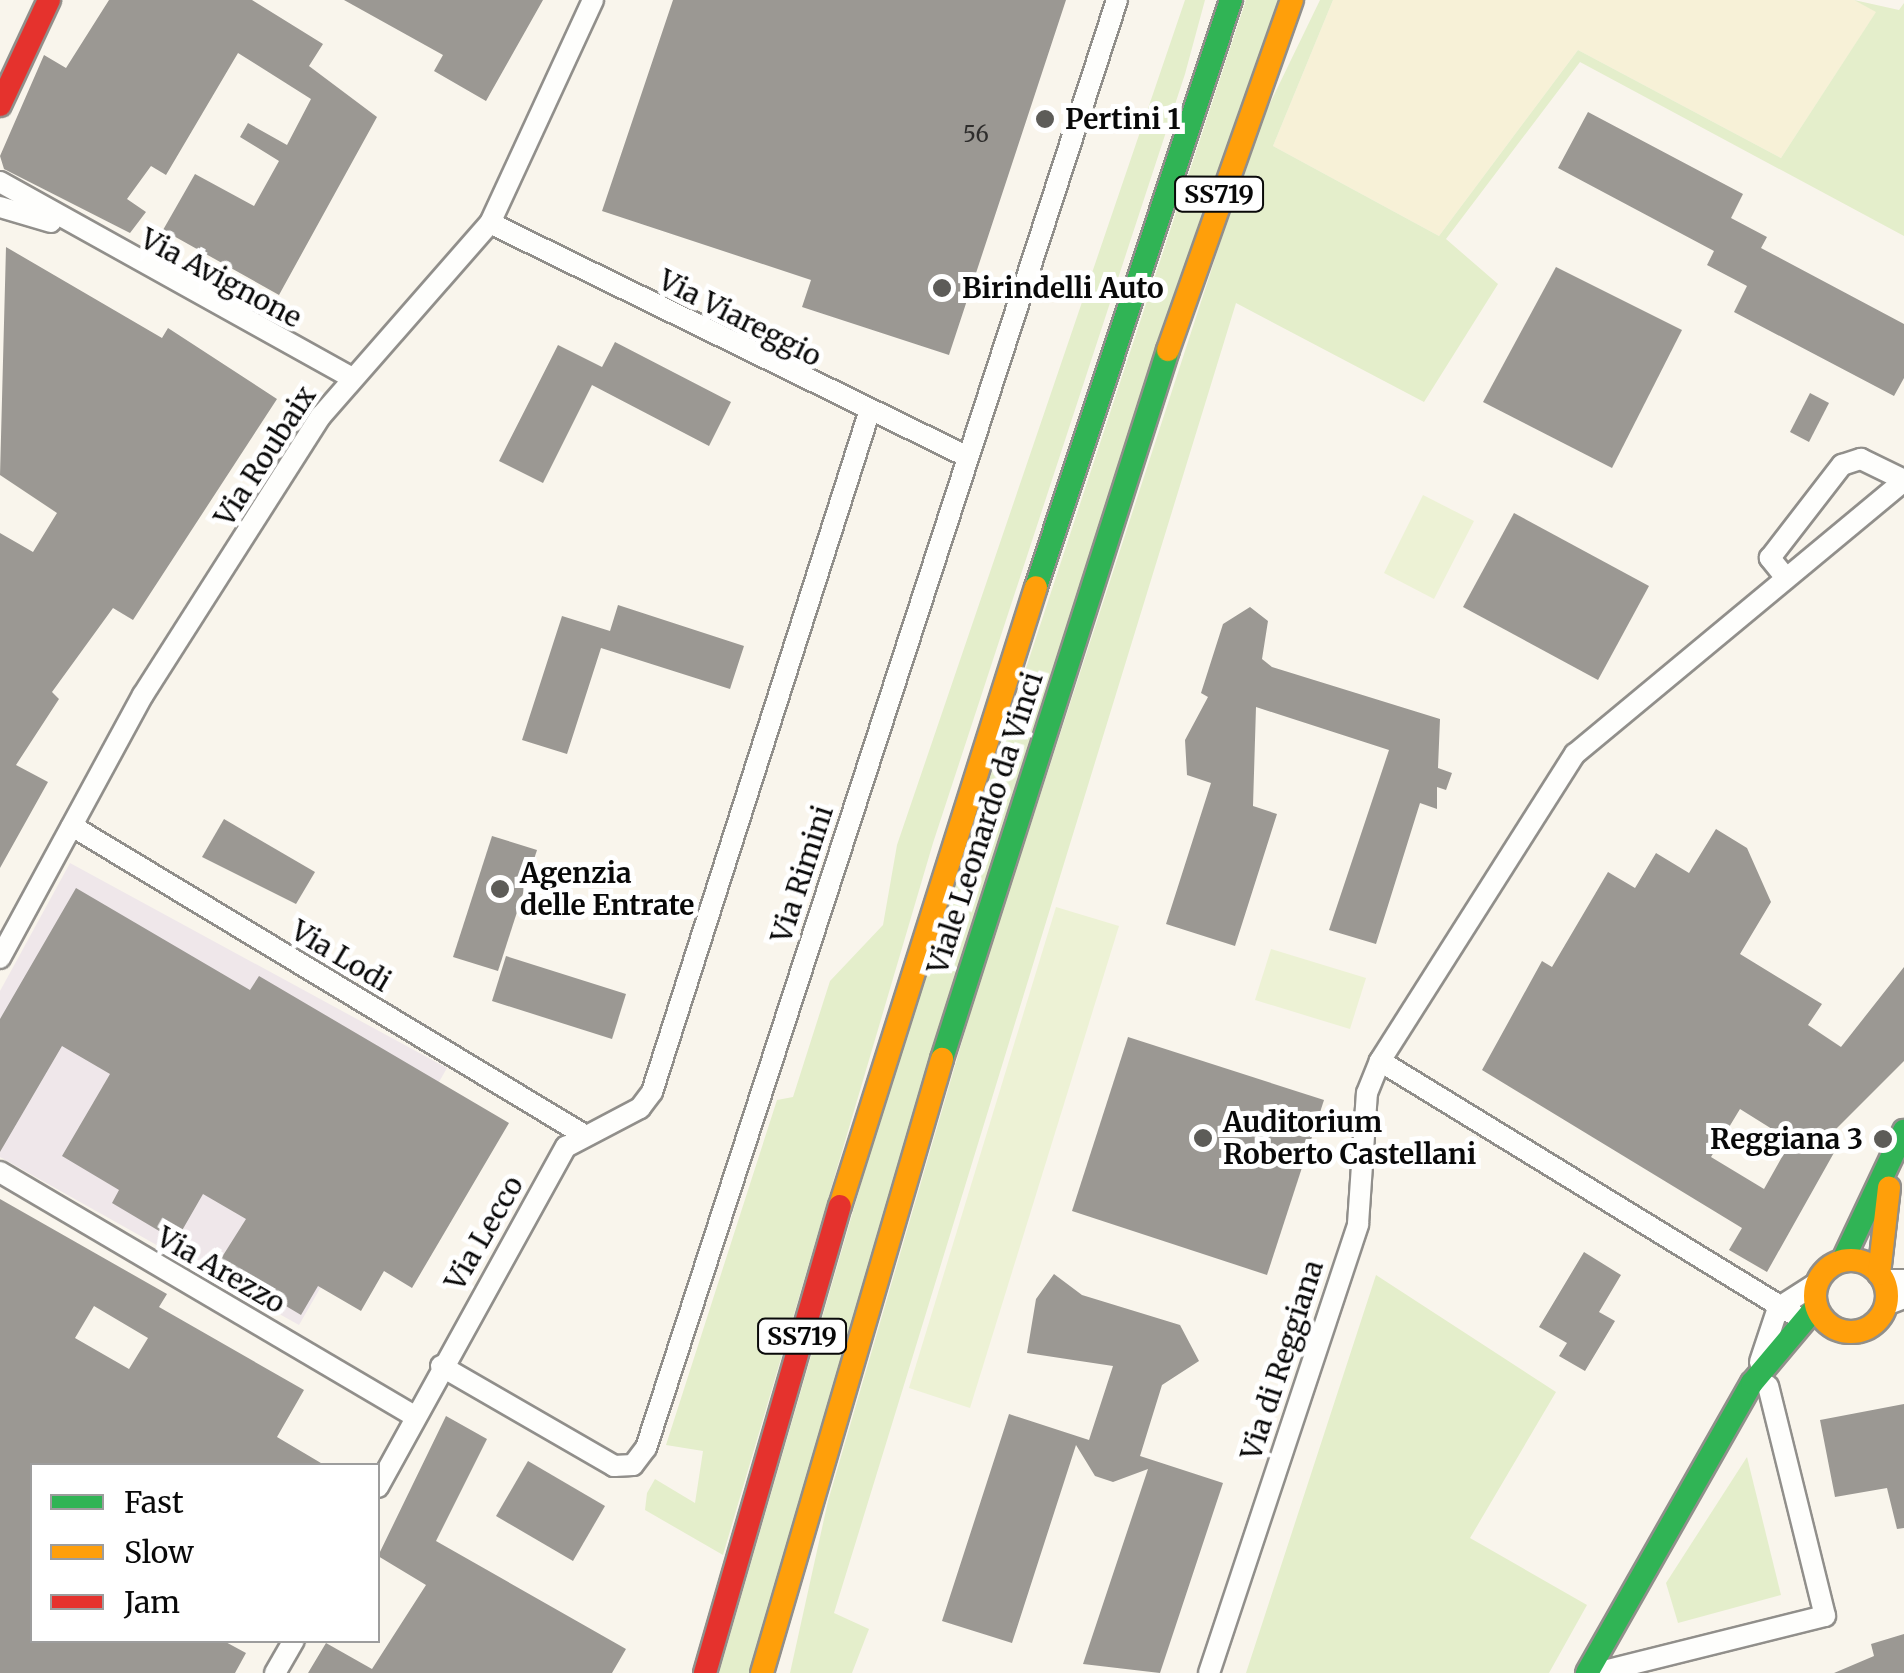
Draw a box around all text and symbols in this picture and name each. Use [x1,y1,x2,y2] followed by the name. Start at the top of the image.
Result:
[1065,102,1180,136] place label: Pertini 1
[1034,108,1056,130] marker: Pertini 1
[963,122,989,148] house number: 56
[1174,174,1264,214] road number: SS719
[135,222,307,334] street label: Via Avignone
[653,263,827,373] street label: Via Viareggio
[962,271,1164,305] place label: Birindelli Auto
[931,277,953,299] marker: Birindelli Auto
[207,380,323,532] street label: Via Roubaix
[920,668,1050,978] street label: Viale Leonardo da Vinci
[764,801,840,947] street label: Via Rimini
[520,856,695,922] place label: Agenzia delle Entrate
[489,878,511,900] marker: Agenzia delle Entrate
[285,913,397,999] street label: Via Lodi
[1223,1105,1476,1171] place label: Auditorium Roberto Castellani
[1710,1122,1863,1156] place label: Reggiana 3
[1192,1127,1214,1149] marker: Auditorium Roberto Castellani
[1872,1128,1894,1150] marker: Reggiana 3
[438,1170,530,1296] street label: Via Lecco
[151,1220,291,1320] street label: Via Arezzo
[1234,1256,1330,1464] street label: Via di Reggiana
[757,1316,847,1356] road number: SS719
[30,1463,380,1643] legend
[124,1483,184,1521] text: Fast
[124,1533,194,1571] text: Slow
[124,1583,180,1621] text: Jam

